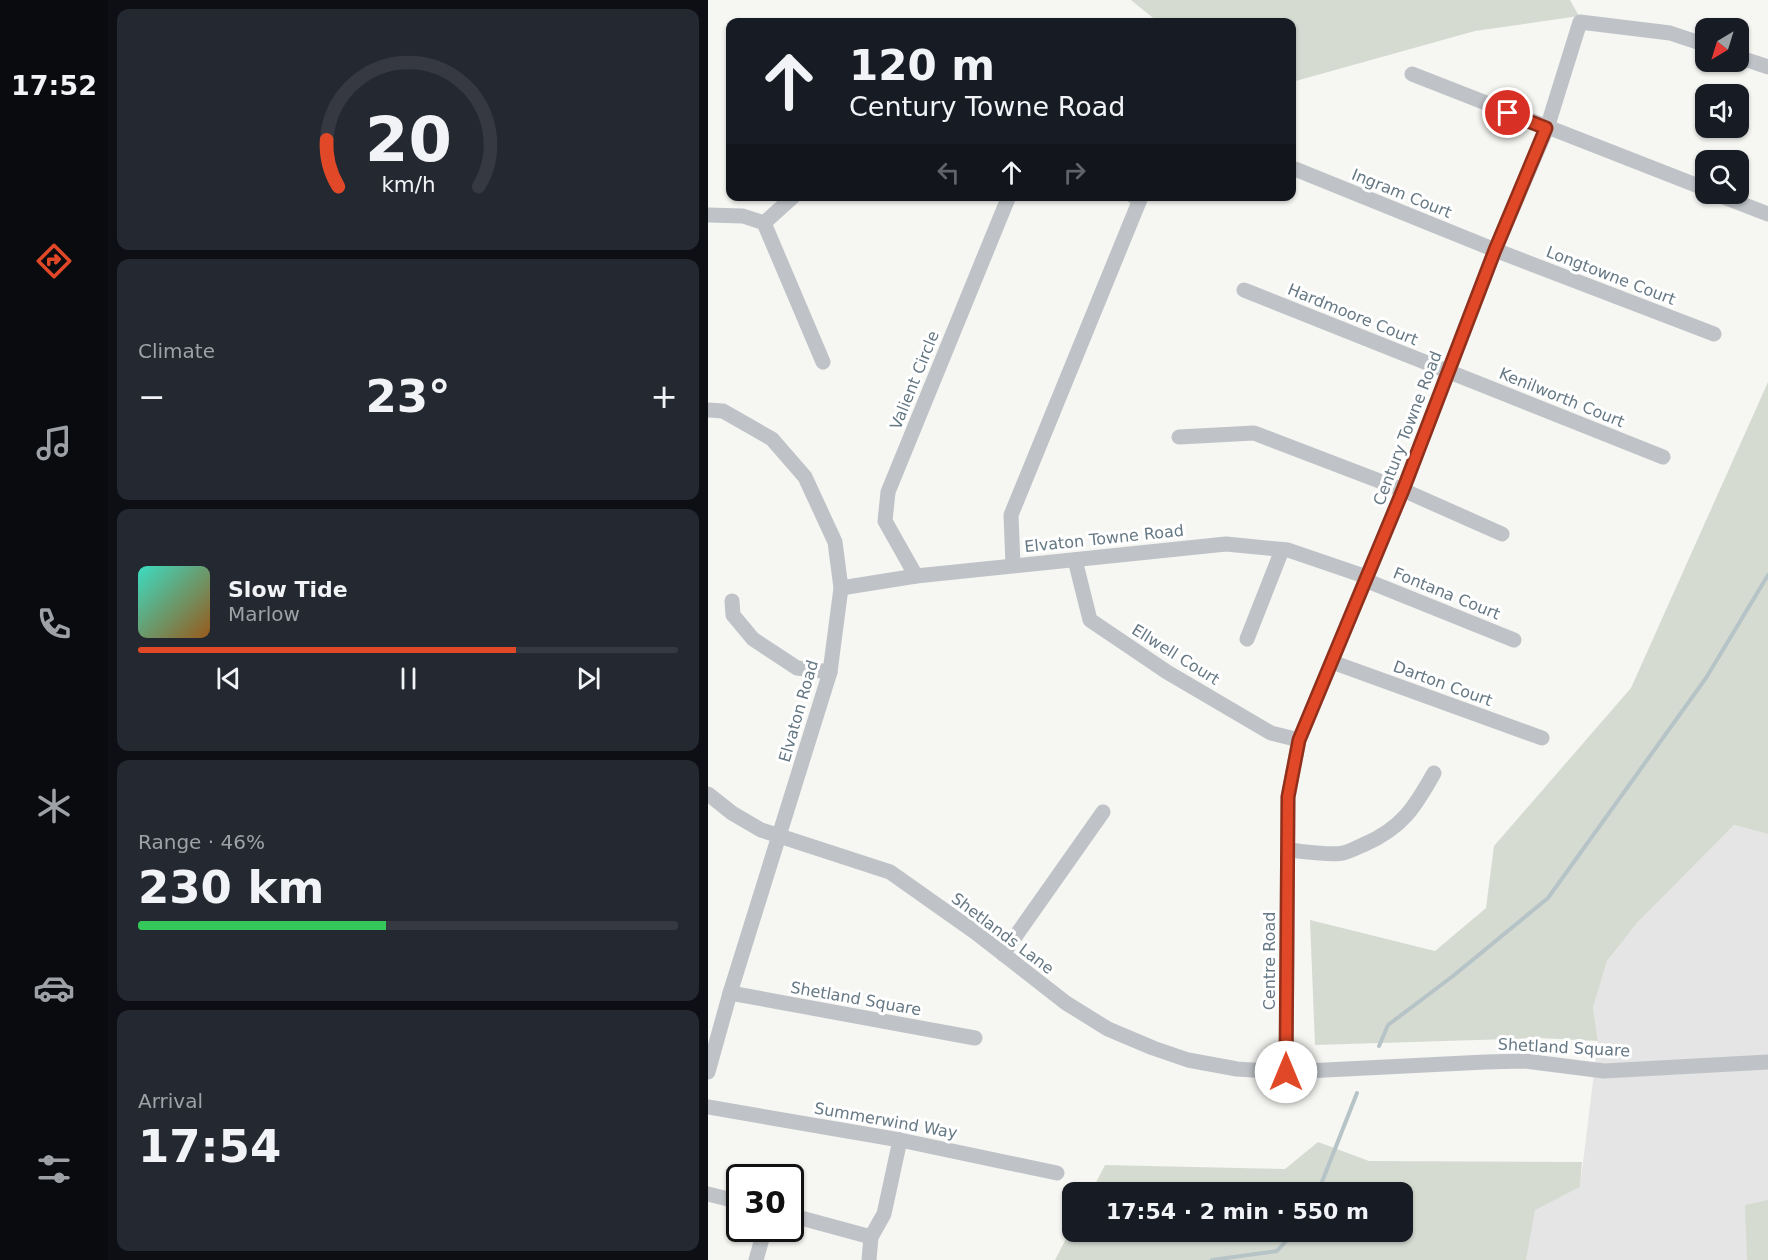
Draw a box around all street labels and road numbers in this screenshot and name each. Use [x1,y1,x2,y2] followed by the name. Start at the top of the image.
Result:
[1349,165,1455,222] street label: Ingram Court
[1544,242,1678,309] street label: Longtowne Court
[1285,280,1421,349] street label: Hardmoore Court
[886,328,943,432] street label: Valient Circle
[1369,348,1446,508] street label: Century Towne Road
[1496,364,1627,431] street label: Kenilworth Court
[1023,521,1185,556] street label: Elvaton Towne Road
[1391,563,1503,624] street label: Fontana Court
[1128,620,1223,689] street label: Ellwell Court
[1391,657,1495,710] street label: Darton Court
[775,658,822,764] street label: Elvaton Road
[948,889,1058,978] street label: Shetlands Lane
[1260,912,1279,1010] street label: Centre Road
[789,978,923,1019] street label: Shetland Square
[1497,1035,1631,1060] street label: Shetland Square
[813,1099,959,1142] street label: Summerwind Way

